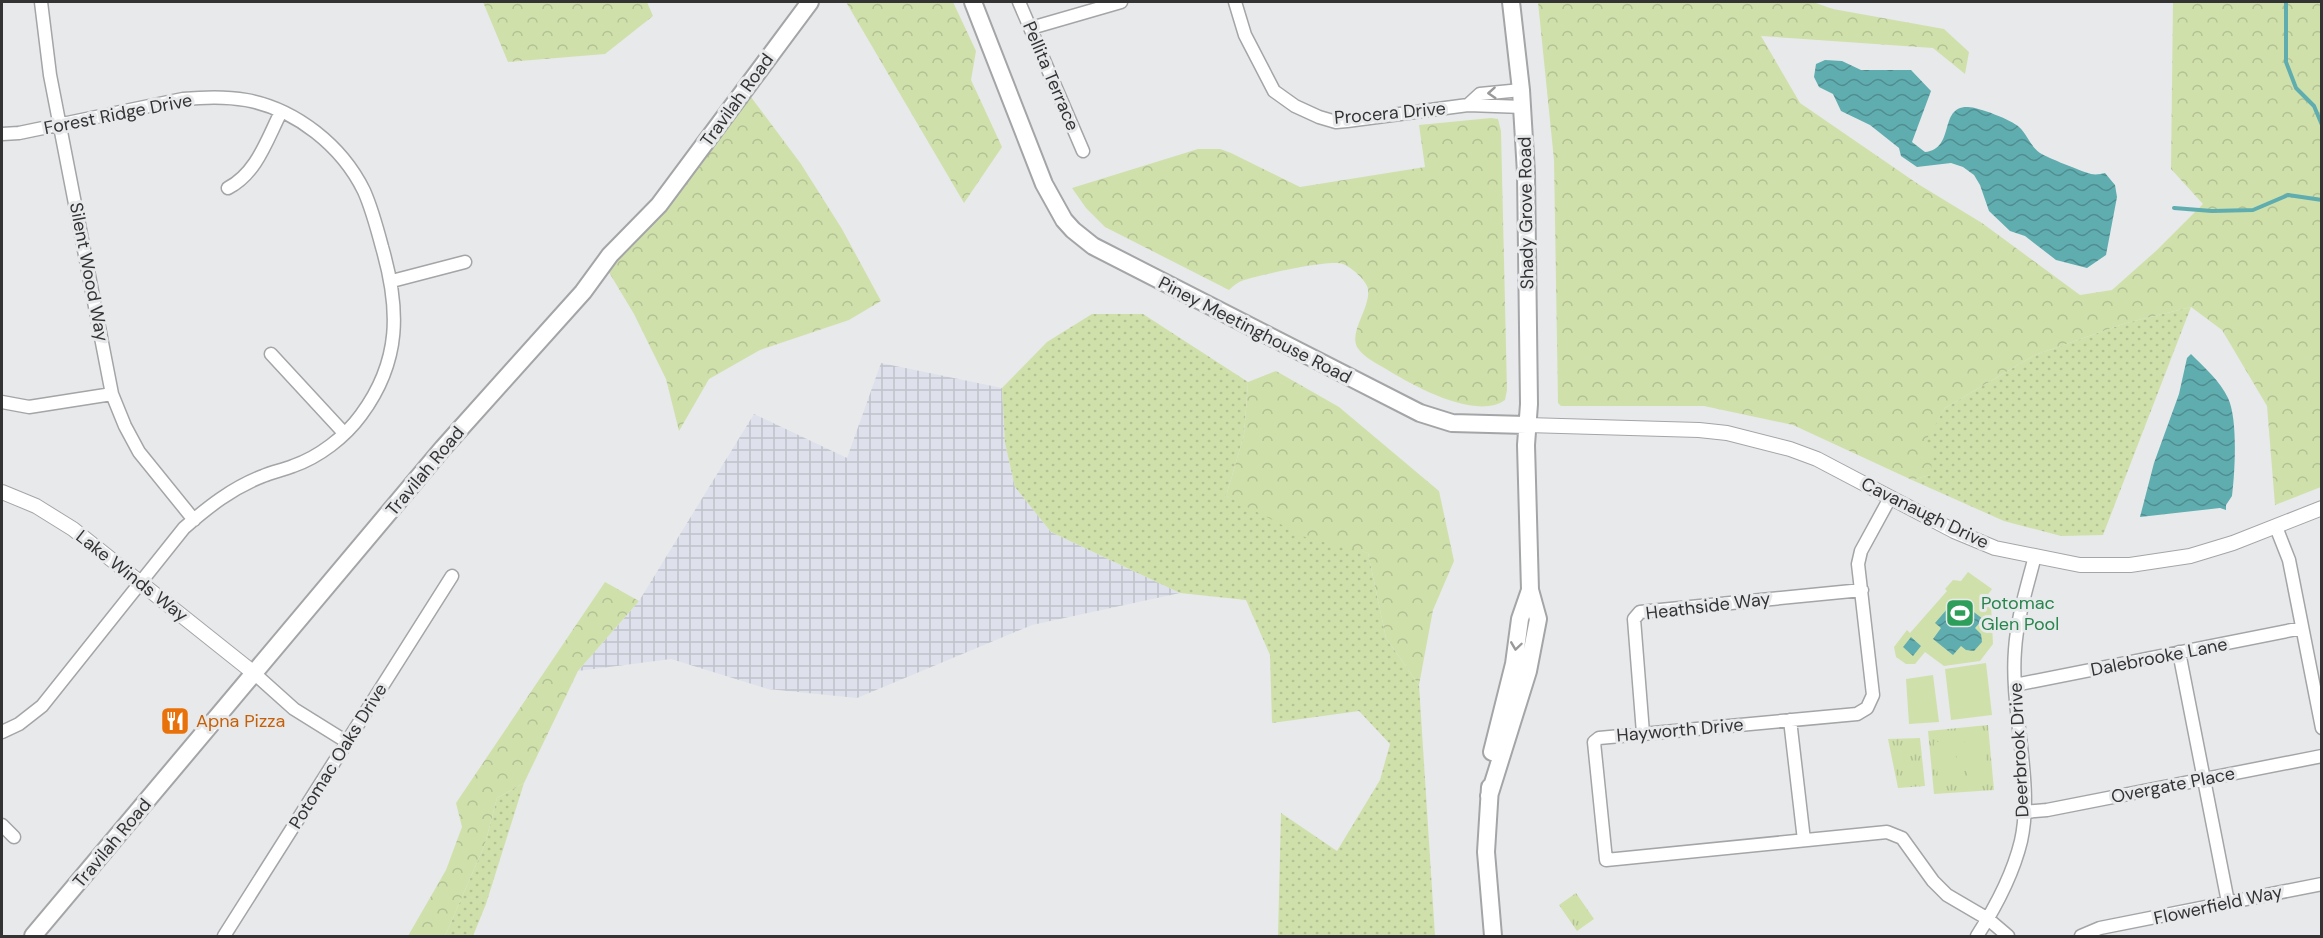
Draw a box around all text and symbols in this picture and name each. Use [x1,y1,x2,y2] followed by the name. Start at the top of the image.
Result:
[1017,18,1085,134] street label: Pellita Terrace
[695,49,779,151] street label: Travilah Road
[1488,86,1497,99] one-way arrow
[42,88,194,140] street label: Forest Ridge Drive
[1333,96,1447,130] street label: Procera Drive
[1513,136,1539,290] street label: Shady Grove Road
[64,200,114,344] street label: Silent Wood Way
[1154,271,1356,389] street label: Piney Meetinghouse Road
[381,421,469,521] street label: Travilah Road
[1857,472,1993,554] street label: Cavanaugh Drive
[71,525,193,627] street label: Lake Winds Way
[1644,586,1772,626] street label: Heathside Way
[1981,591,2059,636] place label: Potomac Glen Pool
[1944,597,1976,629] sports icon: Potomac Glen Pool
[2089,632,2229,682] street label: Dalebrooke Lane
[1511,642,1523,651] one-way arrow
[283,679,393,833] street label: Potomac Oaks Drive
[2003,682,2035,818] street label: Deerbrook Drive
[159,705,191,737] restaurant icon: Apna Pizza
[196,709,285,733] place label: Apna Pizza
[1616,712,1744,748] street label: Hayworth Drive
[2109,761,2237,809] street label: Overgate Place
[68,793,156,893] street label: Travilah Road
[2152,880,2284,930] street label: Flowerfield Way

